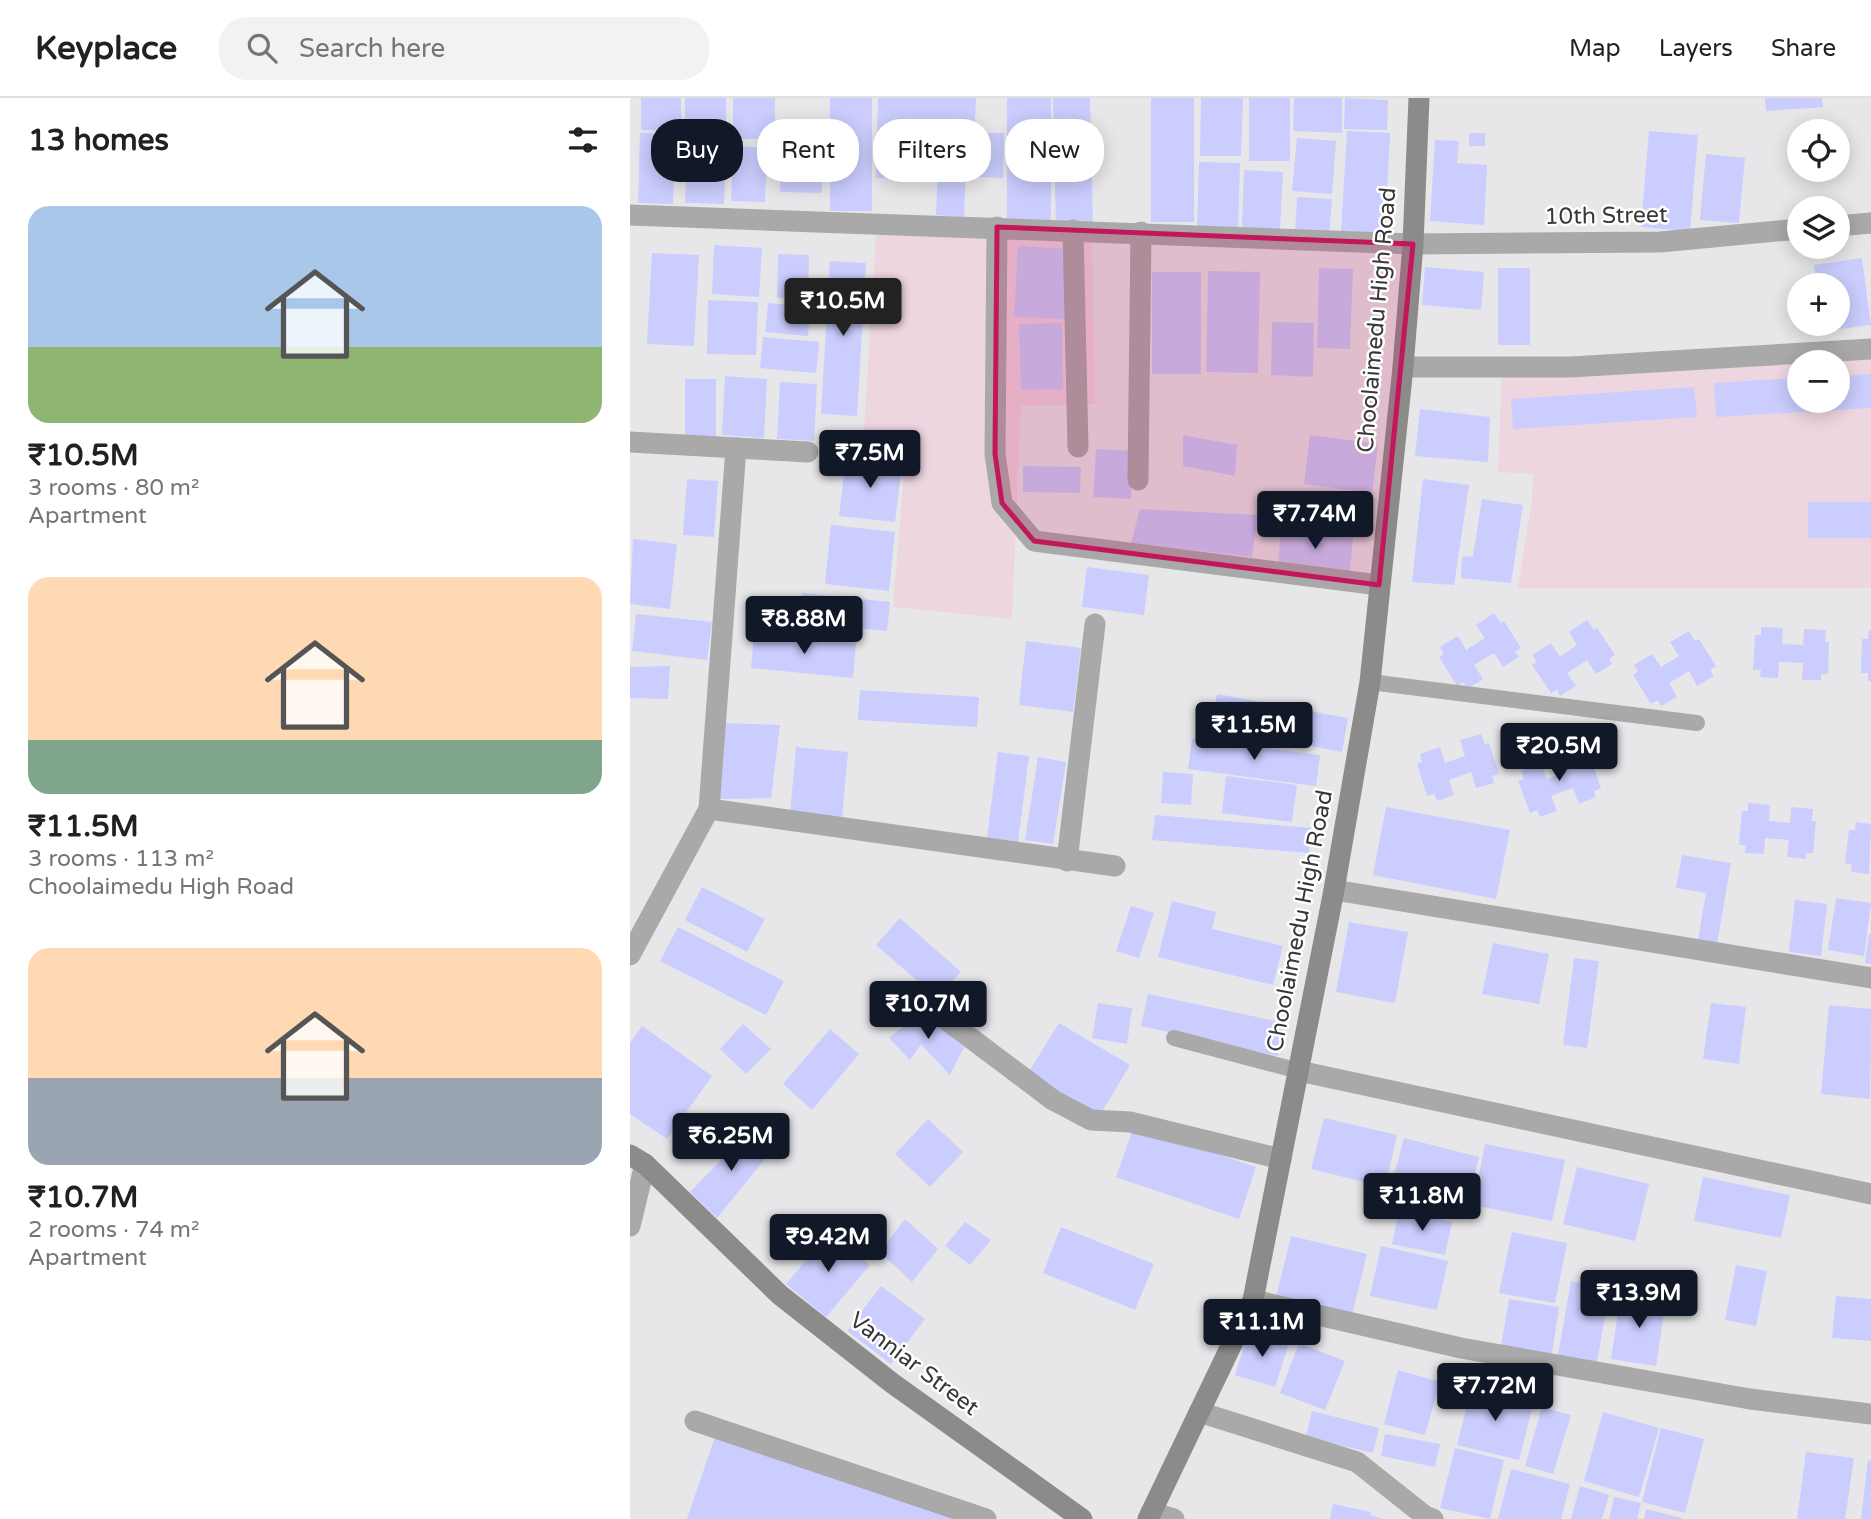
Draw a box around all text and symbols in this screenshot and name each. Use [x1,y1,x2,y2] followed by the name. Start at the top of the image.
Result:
[219,17,709,80] search box
[35,29,177,68] text: Keyplace
[243,29,281,67] icon: search
[299,33,445,64] text: Search here
[1569,34,1621,63] text: Map
[1659,34,1733,63] text: Layers
[1771,34,1836,63] text: Share
[651,119,743,182] chip: Buy
[757,119,859,182] chip: Rent
[873,119,991,182] chip: Filters
[1005,119,1104,182] chip: New
[1787,119,1850,413] map controls
[1787,119,1850,182] button: locate
[564,121,602,159] icon: filters
[28,122,169,159] text: 13 homes
[1351,186,1403,454] street label: Choolaimedu High Road
[1787,196,1850,259] button: layers
[1544,201,1668,231] street label: 10th Street
[252,251,378,377] icon: home
[1787,273,1850,336] button: +
[786,278,900,338] pin: ₹10.5M
[801,287,886,315] text: ₹10.5M
[1787,350,1850,413] button: −
[821,430,919,490] pin: ₹7.5M
[28,437,139,474] text: ₹10.5M
[835,439,905,467] text: ₹7.5M
[28,474,199,502] text: 3 rooms · 80 m²
[1258,491,1372,551] pin: ₹7.74M
[1273,500,1357,528] text: ₹7.74M
[28,502,147,530] text: Apartment
[747,596,861,656] pin: ₹8.88M
[762,605,846,633] text: ₹8.88M
[252,622,378,748] icon: home
[1197,702,1311,762] pin: ₹11.5M
[1212,711,1297,739] text: ₹11.5M
[1502,724,1616,783] pin: ₹20.5M
[1517,732,1602,760] text: ₹20.5M
[1261,788,1339,1054] street label: Choolaimedu High Road
[28,808,139,845] text: ₹11.5M
[28,845,214,873] text: 3 rooms · 113 m²
[28,873,294,901] text: Choolaimedu High Road
[871,982,985,1041] pin: ₹10.7M
[886,990,970,1018] text: ₹10.7M
[252,993,378,1119] icon: home
[674,1114,788,1173] pin: ₹6.25M
[689,1122,774,1150] text: ₹6.25M
[1365,1174,1479,1233] pin: ₹11.8M
[28,1179,139,1216] text: ₹10.7M
[1380,1182,1464,1210] text: ₹11.8M
[771,1214,885,1274] pin: ₹9.42M
[28,1216,199,1244] text: 2 rooms · 74 m²
[786,1223,870,1251] text: ₹9.42M
[28,1244,147,1272] text: Apartment
[1582,1270,1696,1330] pin: ₹13.9M
[1597,1279,1682,1307] text: ₹13.9M
[1205,1300,1319,1359] pin: ₹11.1M
[844,1306,984,1422] street label: Vanniar Street
[1220,1308,1305,1336] text: ₹11.1M
[1438,1364,1552,1423] pin: ₹7.72M
[1453,1372,1537,1400] text: ₹7.72M

